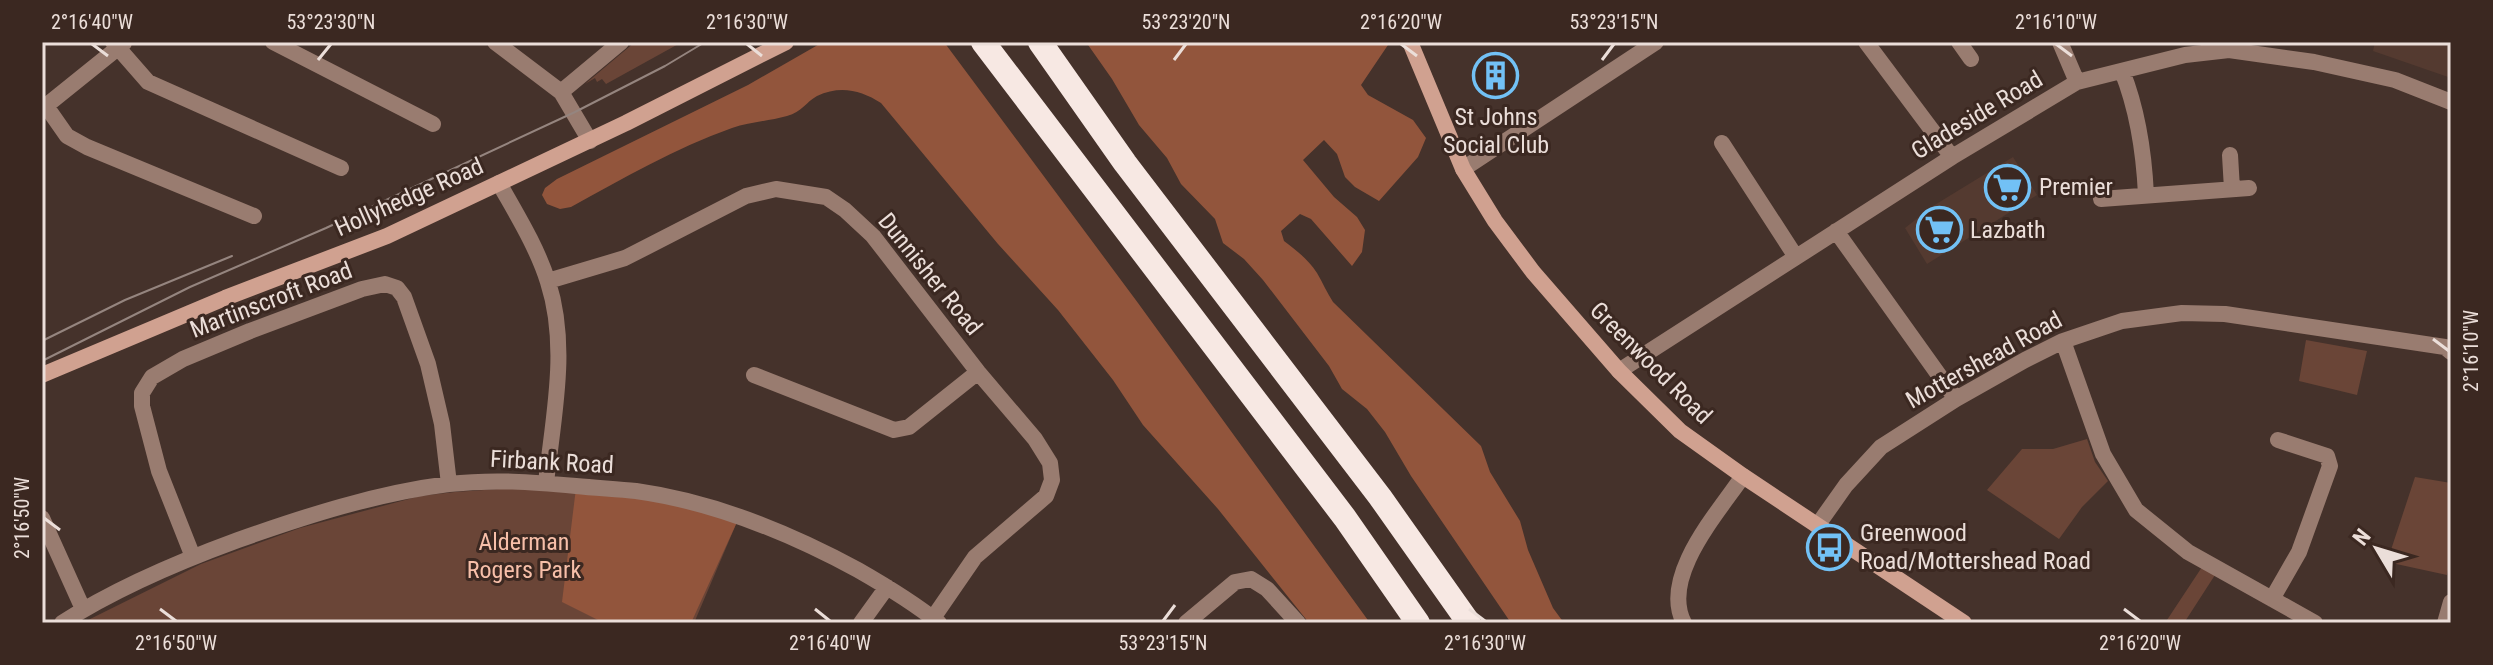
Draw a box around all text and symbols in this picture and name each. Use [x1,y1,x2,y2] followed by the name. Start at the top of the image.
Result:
[51,10,133,34] text: 2°16'40"W
[286,10,376,34] text: 53°23'30"N
[706,10,788,34] text: 2°16'30"W
[1141,10,1231,34] text: 53°23'20"N
[1360,10,1442,34] text: 2°16'20"W
[1569,10,1659,34] text: 53°23'15"N
[2015,10,2097,34] text: 2°16'10"W
[1472,51,1520,99] building icon: St Johns Social Club
[1907,65,2047,165] street label: Gladeside Road
[1443,103,1549,159] place label: St Johns Social Club
[330,152,488,242] street label: Hollyhedge Road
[1984,163,2032,211] supermarket icon: Premier
[2039,173,2113,201] place label: Premier
[1915,206,1963,254] supermarket icon: Lazbath
[872,207,988,341] street label: Dunnisher Road
[1970,216,2045,244] place label: Lazbath
[186,256,356,344] street label: Martinscroft Road
[1584,296,1718,430] street label: Greenwood Road
[1901,306,2067,414] street label: Mottershead Road
[2459,310,2483,392] text: 2°16'10"W
[489,445,615,479] street label: Firbank Road
[10,477,34,559] text: 2°16'50"W
[2337,509,2417,589] north arrow
[1860,519,2091,575] place label: Greenwood Road/Mottershead Road
[1805,523,1853,571] bus stop icon: Greenwood Road/Mottershead Road
[2348,524,2376,550] text: N
[467,528,581,584] park label: Alderman Rogers Park
[135,631,217,655] text: 2°16'50"W
[789,631,871,655] text: 2°16'40"W
[1118,631,1208,655] text: 53°23'15"N
[1444,631,1526,655] text: 2°16'30"W
[2099,631,2181,655] text: 2°16'20"W

